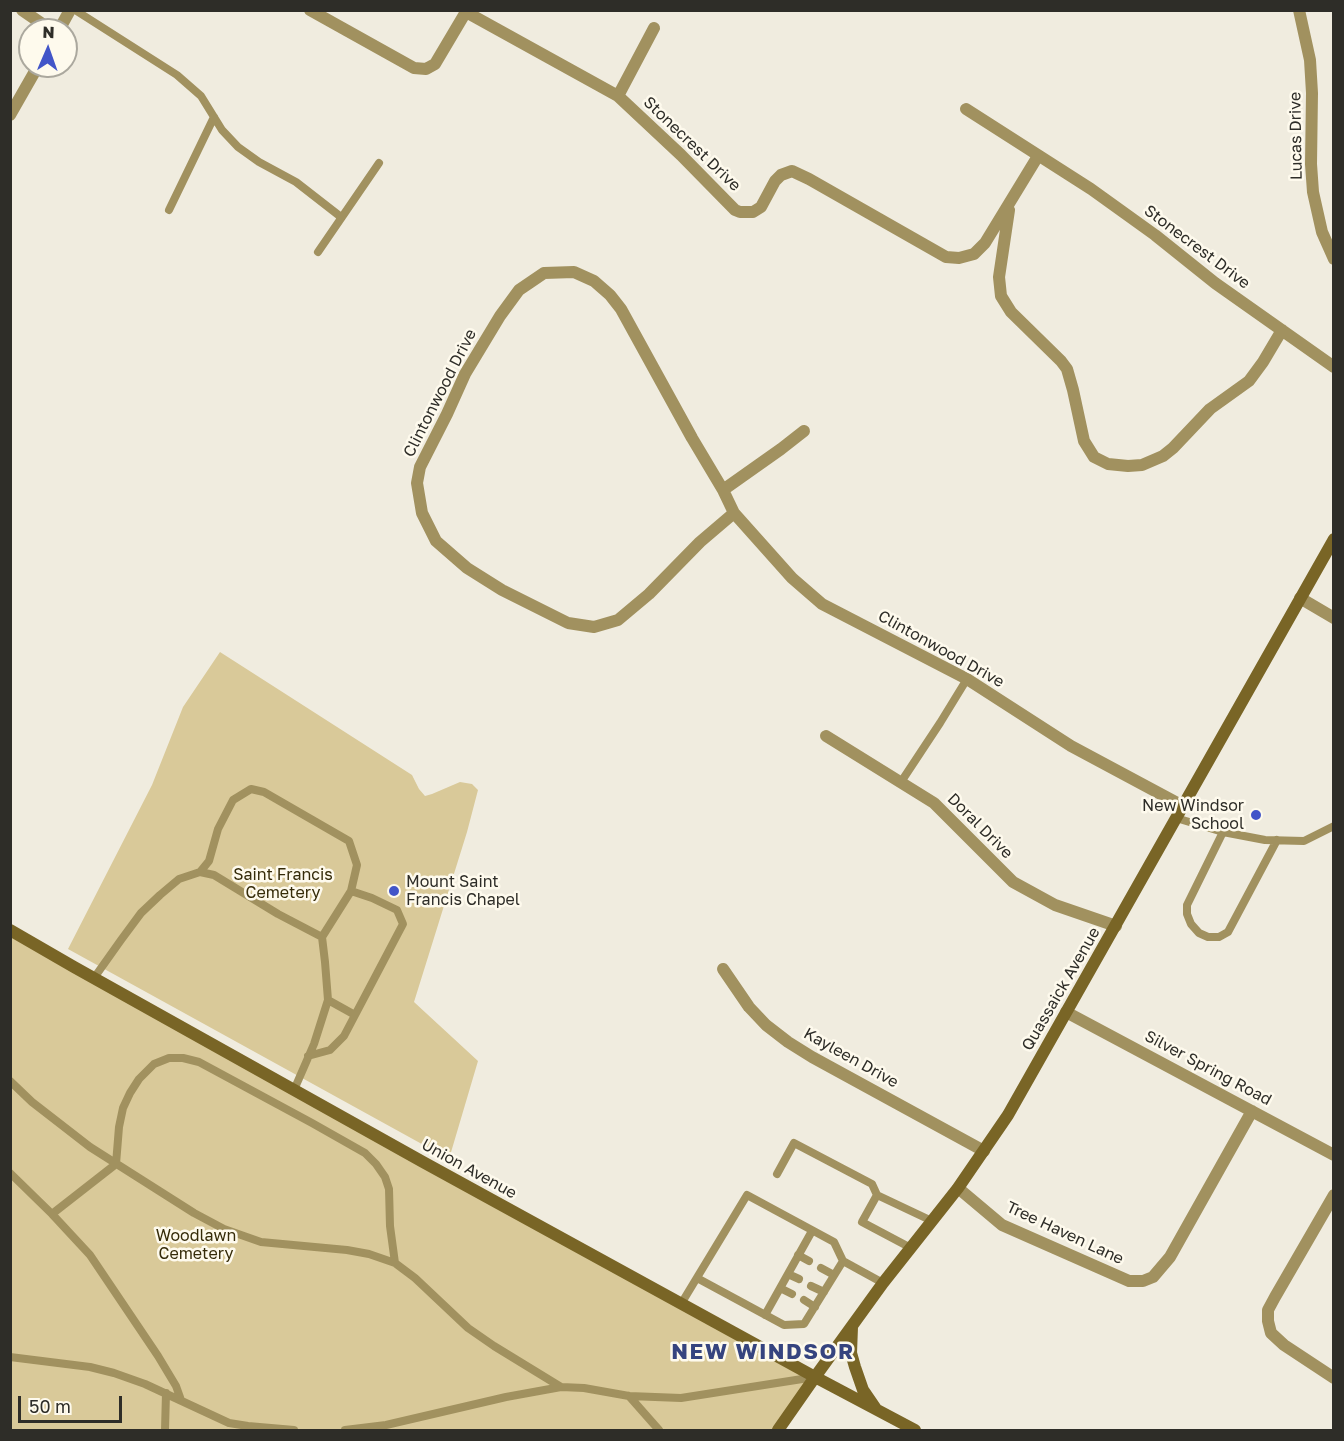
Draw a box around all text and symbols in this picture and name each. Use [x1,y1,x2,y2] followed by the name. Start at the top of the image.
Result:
[18,18,78,78] north arrow
[42,22,55,42] text: N
[1286,92,1306,180] street label: Lucas Drive
[639,93,745,195] street label: Stonecrest Drive
[1140,201,1254,293] street label: Stonecrest Drive
[399,326,481,460] street label: Clintonwood Drive
[875,606,1007,692] street label: Clintonwood Drive
[943,789,1017,863] street label: Doral Drive
[1142,796,1244,834] place label: New Windsor School
[1249,808,1263,822] marker: New Windsor School
[233,865,333,903] park label: Saint Francis Cemetery
[406,872,520,910] place label: Mount Saint Francis Chapel
[387,884,401,898] marker: Mount Saint Francis Chapel
[1018,924,1104,1054] street label: Quassaick Avenue
[800,1024,902,1092] street label: Kayleen Drive
[1141,1026,1275,1110] street label: Silver Spring Road
[418,1135,520,1203] street label: Union Avenue
[1003,1197,1127,1269] street label: Tree Haven Lane
[156,1226,236,1264] park label: Woodlawn Cemetery
[671,1339,855,1365] district label: NEW WINDSOR
[21,1384,124,1422] scale bar
[29,1395,71,1417] text: 50 m

